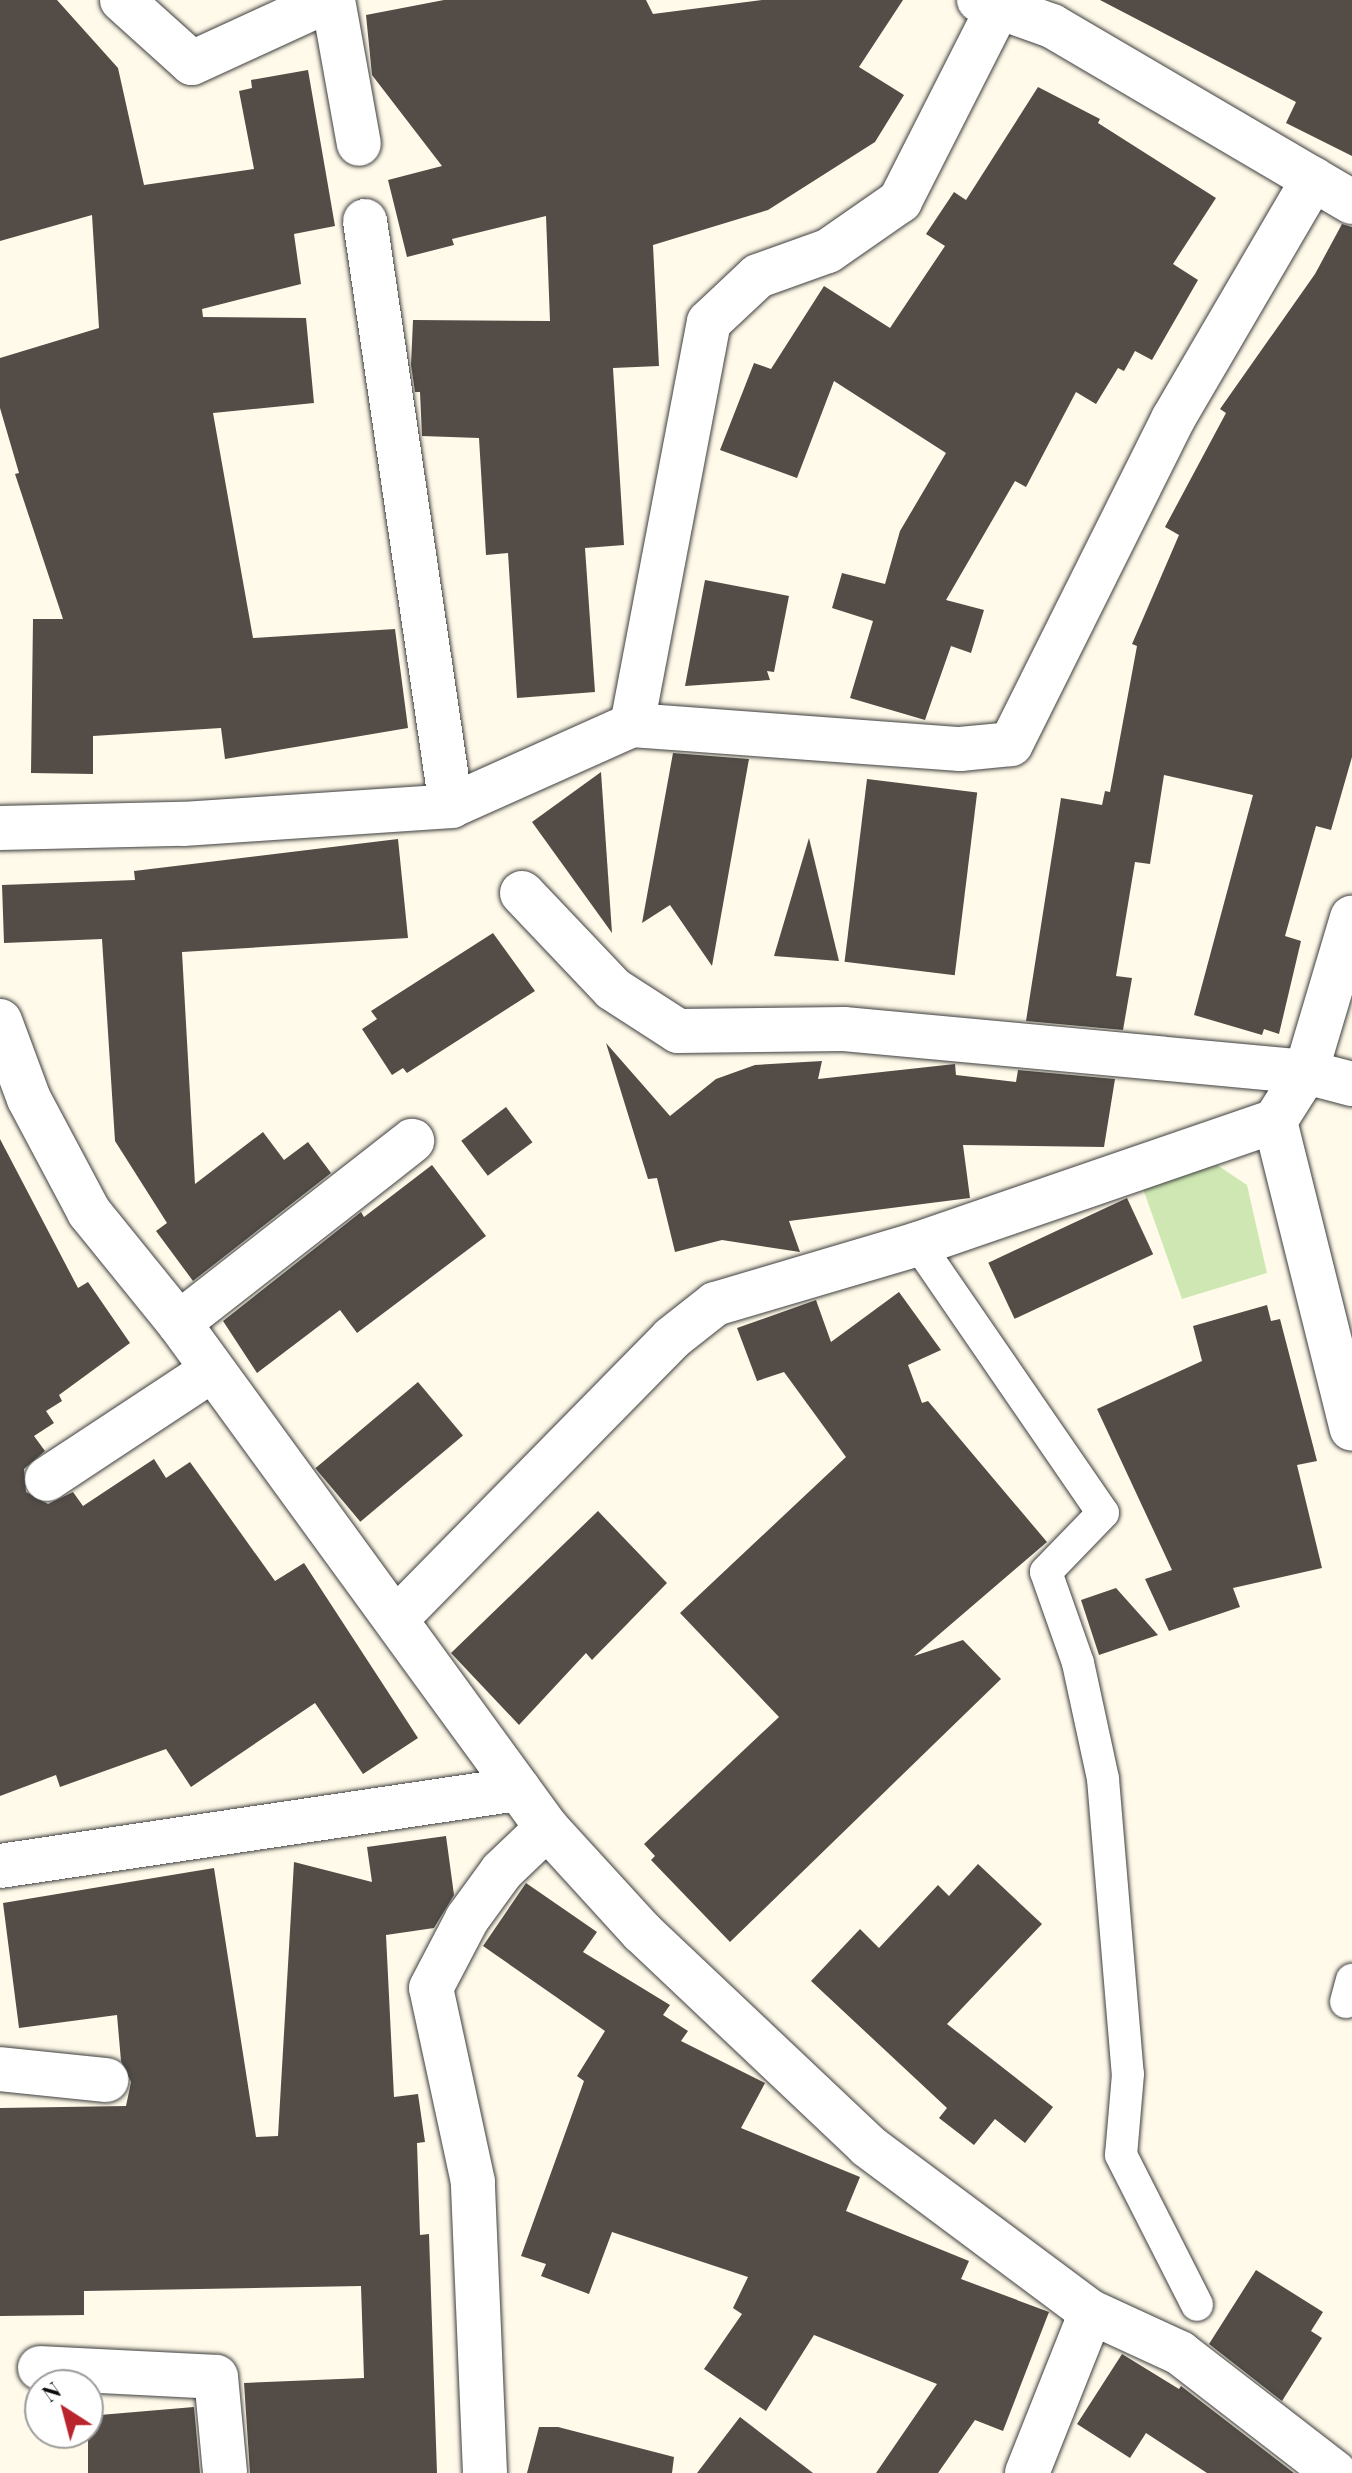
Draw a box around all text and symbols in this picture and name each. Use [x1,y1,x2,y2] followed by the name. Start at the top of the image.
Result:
[24,2369,104,2449] north arrow
[36,2374,66,2408] text: N

